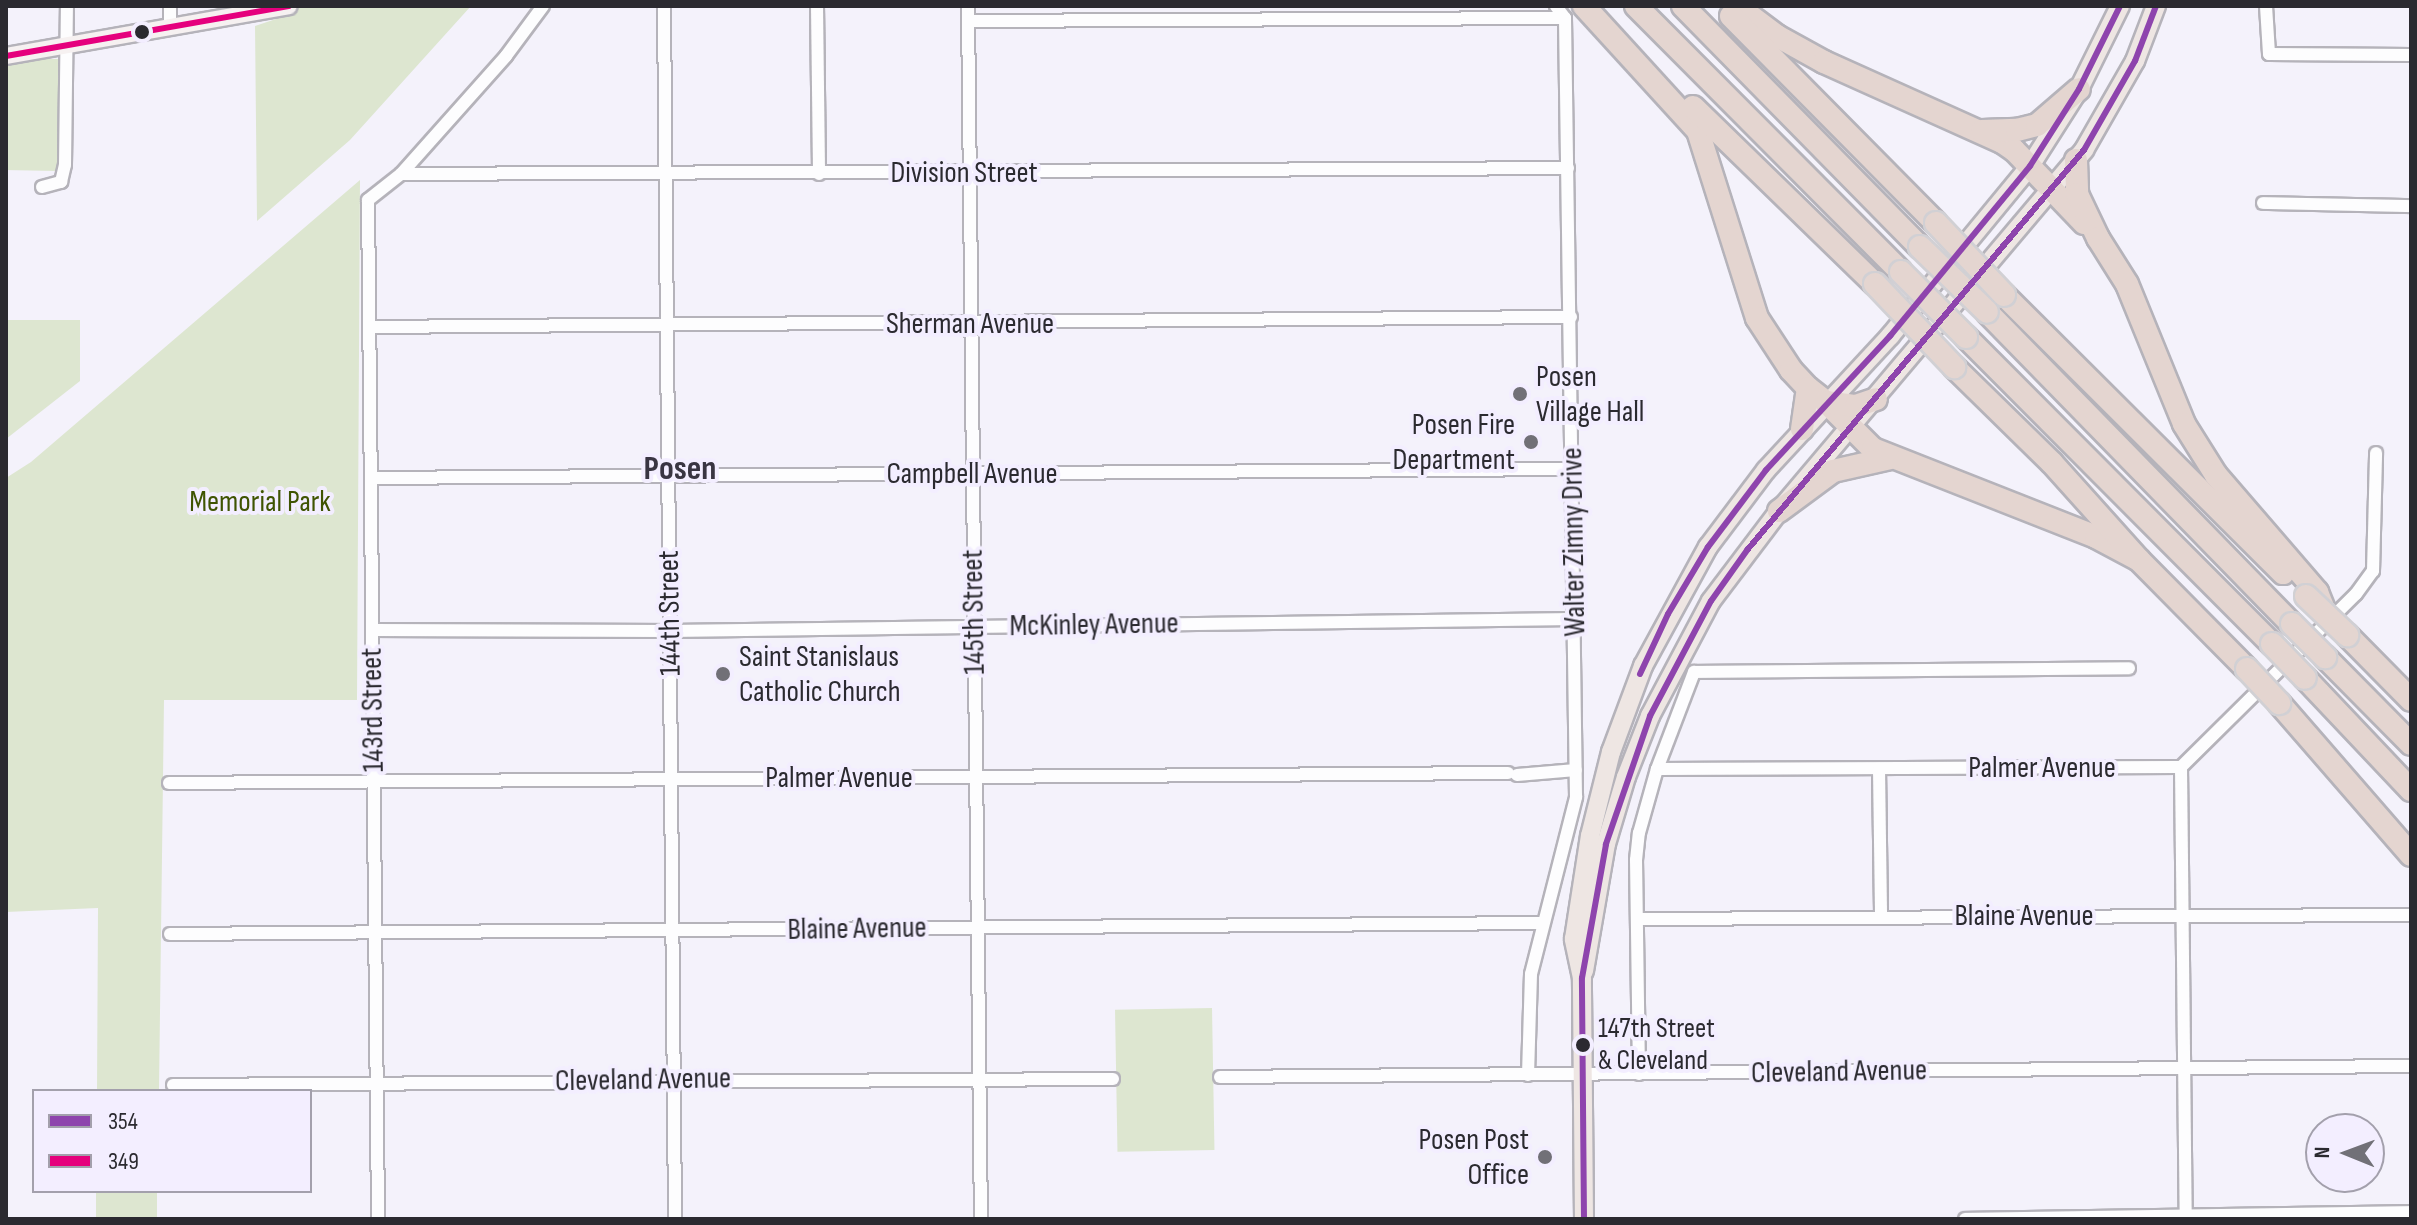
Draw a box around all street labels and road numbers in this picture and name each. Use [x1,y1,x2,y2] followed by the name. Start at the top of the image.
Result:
[890,155,1038,191] street label: Division Street
[886,306,1054,342] street label: Sherman Avenue
[1554,447,1594,637] street label: Walter Zimny Drive
[886,456,1058,492] street label: Campbell Avenue
[955,549,993,675] street label: 145th Street
[651,550,689,676] street label: 144th Street
[1009,606,1179,644] street label: McKinley Avenue
[354,647,392,773] street label: 143rd Street
[1968,750,2116,786] street label: Palmer Avenue
[765,760,913,796] street label: Palmer Avenue
[1954,898,2094,934] street label: Blaine Avenue
[787,910,927,948] street label: Blaine Avenue
[1751,1052,1927,1092] street label: Cleveland Avenue
[555,1060,731,1100] street label: Cleveland Avenue

